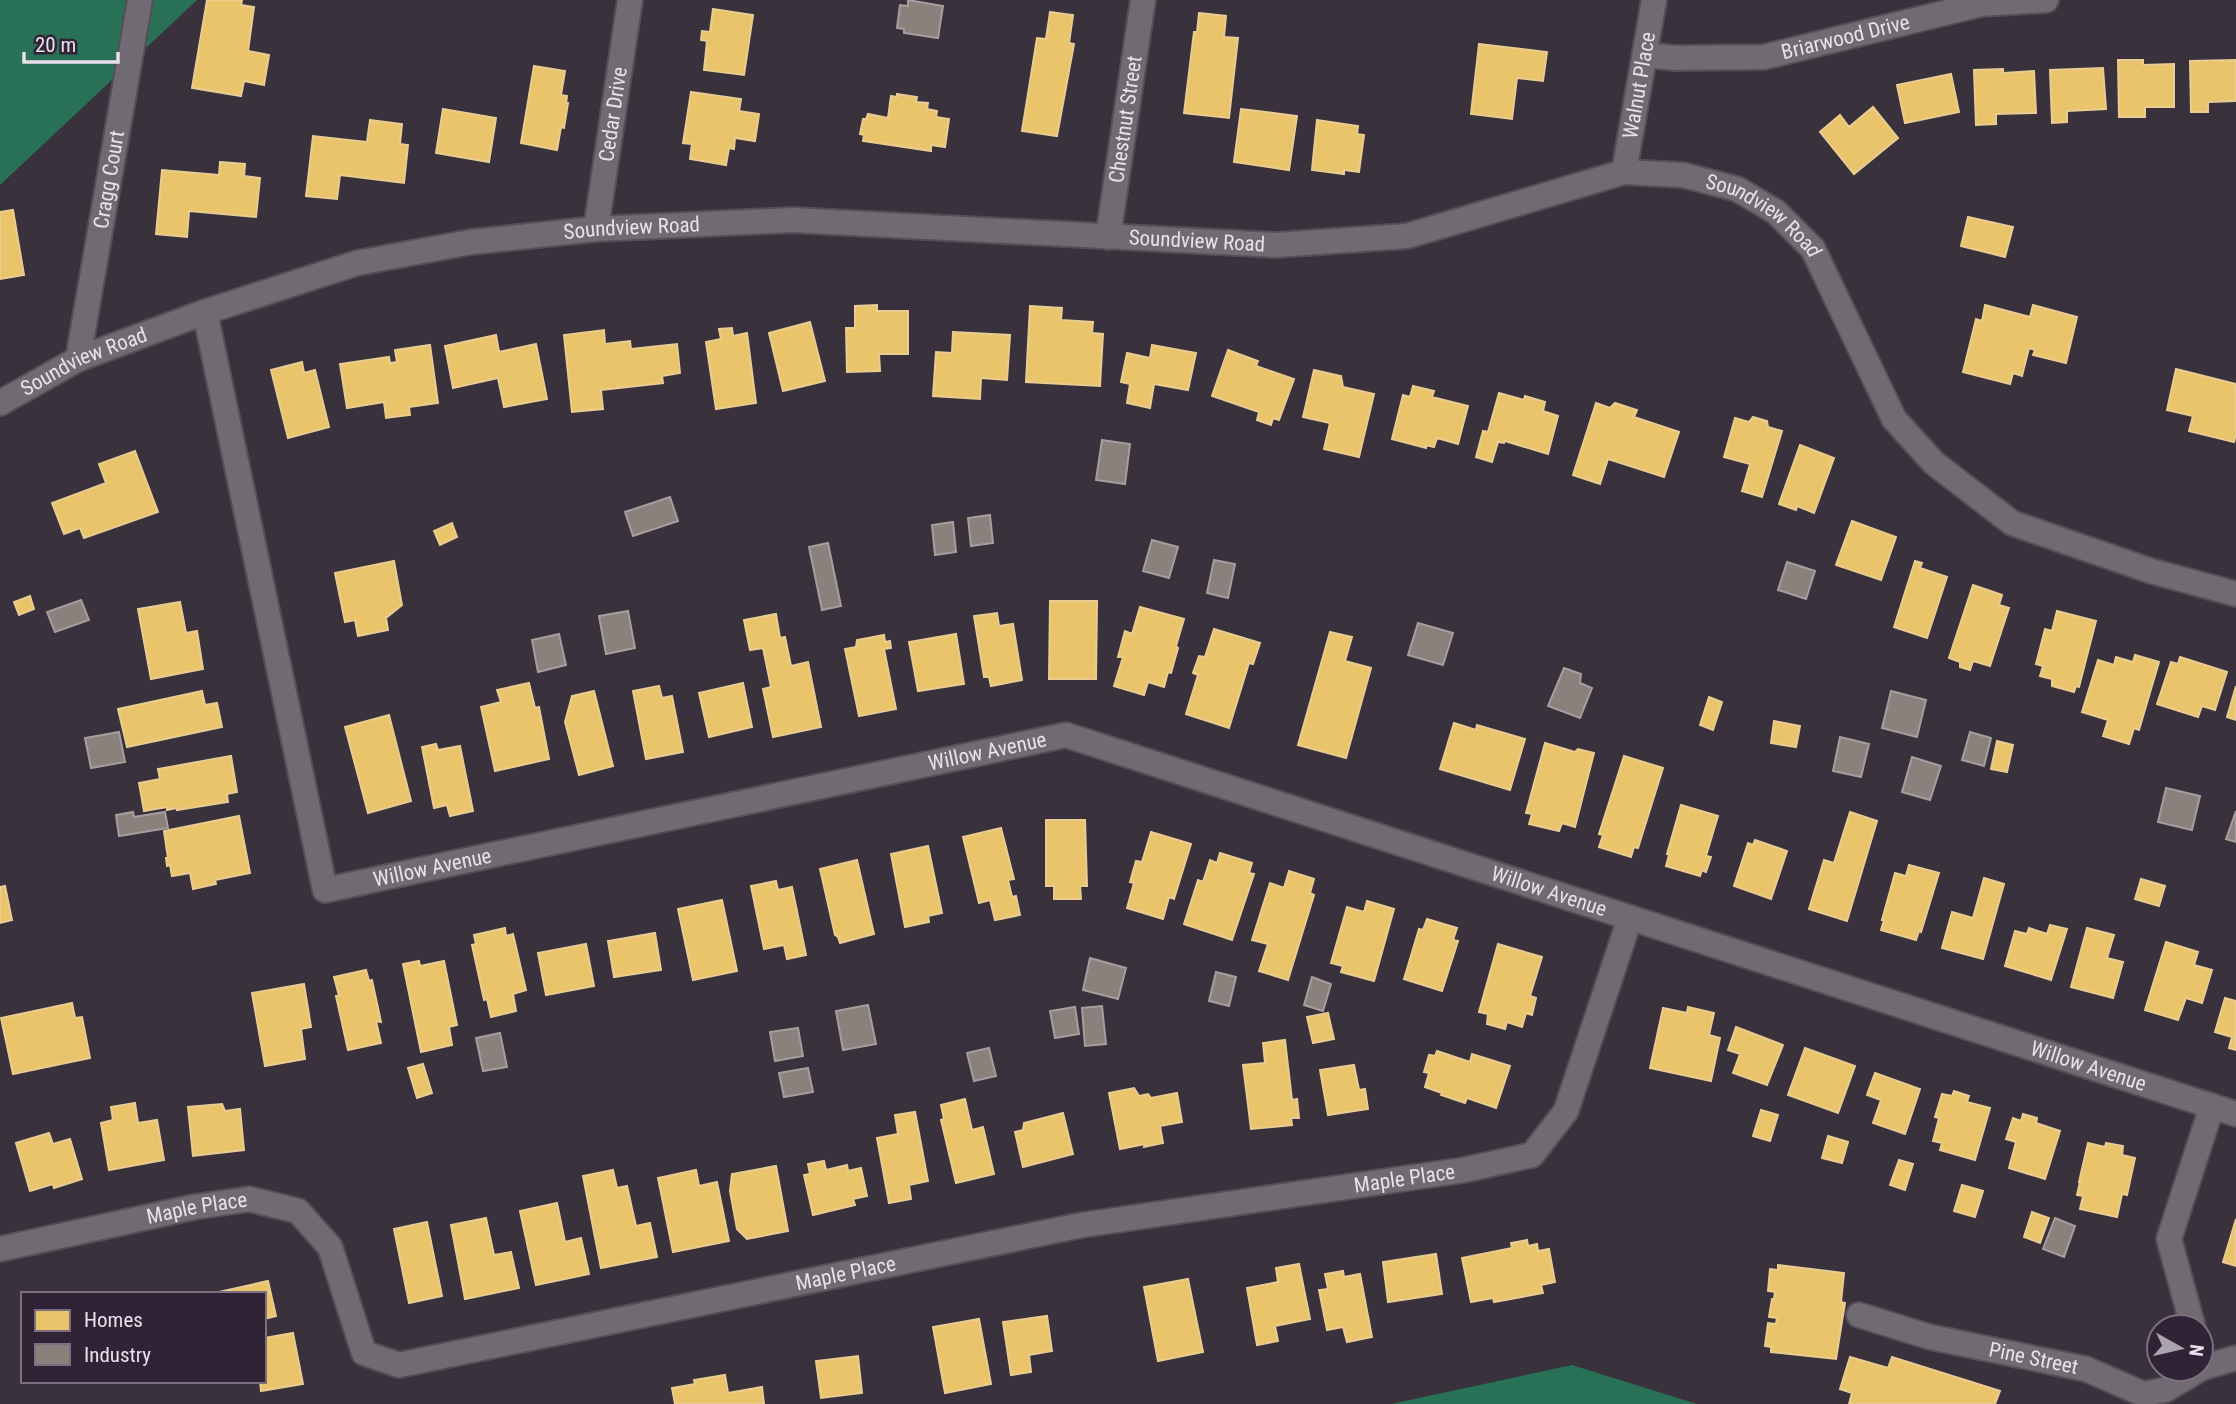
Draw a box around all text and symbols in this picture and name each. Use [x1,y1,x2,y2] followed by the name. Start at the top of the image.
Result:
[1779,10,1912,64] street label: Briarwood Drive
[24,21,119,65] scale bar
[1618,30,1660,141] street label: Walnut Place
[35,33,76,57] text: 20 m
[1104,54,1147,184] street label: Chestnut Street
[594,65,632,163] street label: Cedar Drive
[89,129,129,231] street label: Cragg Court
[1703,169,1827,261] street label: Soundview Road
[562,212,700,244] street label: Soundview Road
[1128,225,1266,256] street label: Soundview Road
[17,323,150,401] street label: Soundview Road
[926,727,1049,775] street label: Willow Avenue
[371,843,494,892] street label: Willow Avenue
[1488,862,1610,921] street label: Willow Avenue
[2028,1036,2149,1096] street label: Willow Avenue
[1352,1159,1457,1198] street label: Maple Place
[144,1187,249,1229] street label: Maple Place
[793,1251,898,1295] street label: Maple Place
[21,1292,266,1383] legend
[84,1308,143,1332] text: Homes
[2145,1313,2215,1383] north arrow
[1987,1337,2080,1379] street label: Pine Street
[84,1343,151,1367] text: Industry
[2184,1343,2209,1358] text: N

